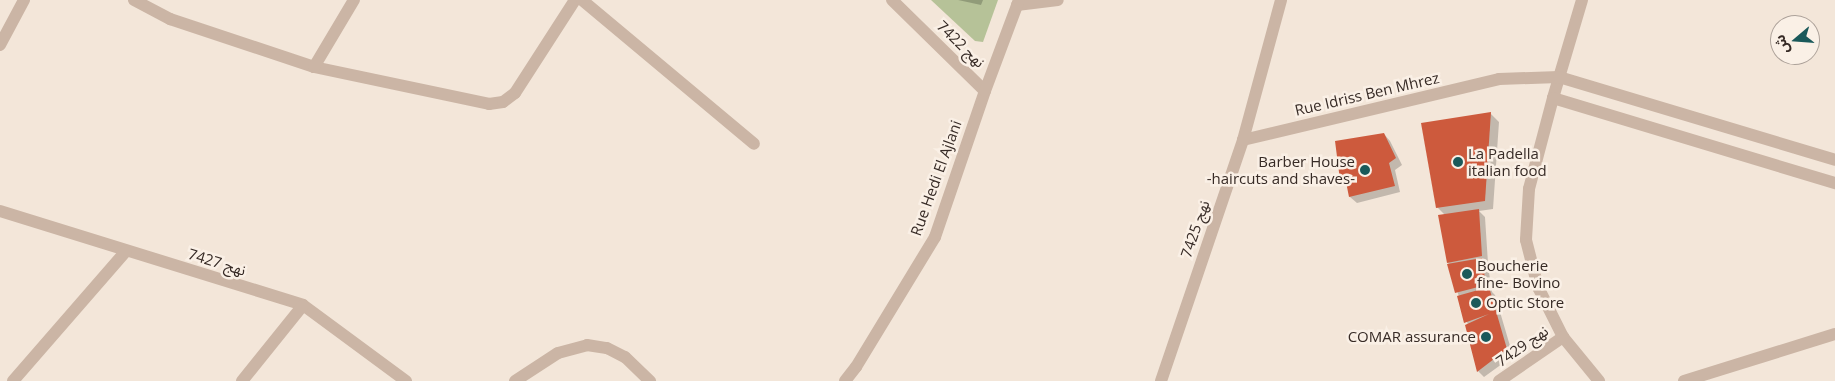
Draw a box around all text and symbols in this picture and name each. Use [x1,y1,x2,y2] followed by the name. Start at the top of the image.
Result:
[1770,15,1820,65] north arrow
[933,17,989,71] street label: نهج 7422
[1769,32,1793,57] text: ش
[1293,69,1441,119] street label: Rue Idriss Ben Mhrez
[907,118,965,238] street label: Rue Hedi El Ajlani
[1468,144,1547,179] place label: La Padella italian food
[1207,152,1355,187] place label: Barber House -haircuts and shaves-
[1452,156,1464,168] marker: La Padella italian food
[1359,164,1371,176] marker: Barber House -haircuts and shaves-
[1177,198,1213,260] street label: نهج 7425
[186,245,248,279] street label: نهج 7427
[1477,256,1560,291] place label: Boucherie fine- Bovino
[1461,268,1473,280] marker: Boucherie fine- Bovino
[1486,294,1564,312] place label: Optic Store
[1470,297,1482,309] marker: Optic Store
[1492,322,1552,370] street label: نهج 7429
[1348,328,1476,346] place label: COMAR assurance
[1480,331,1492,343] marker: COMAR assurance

